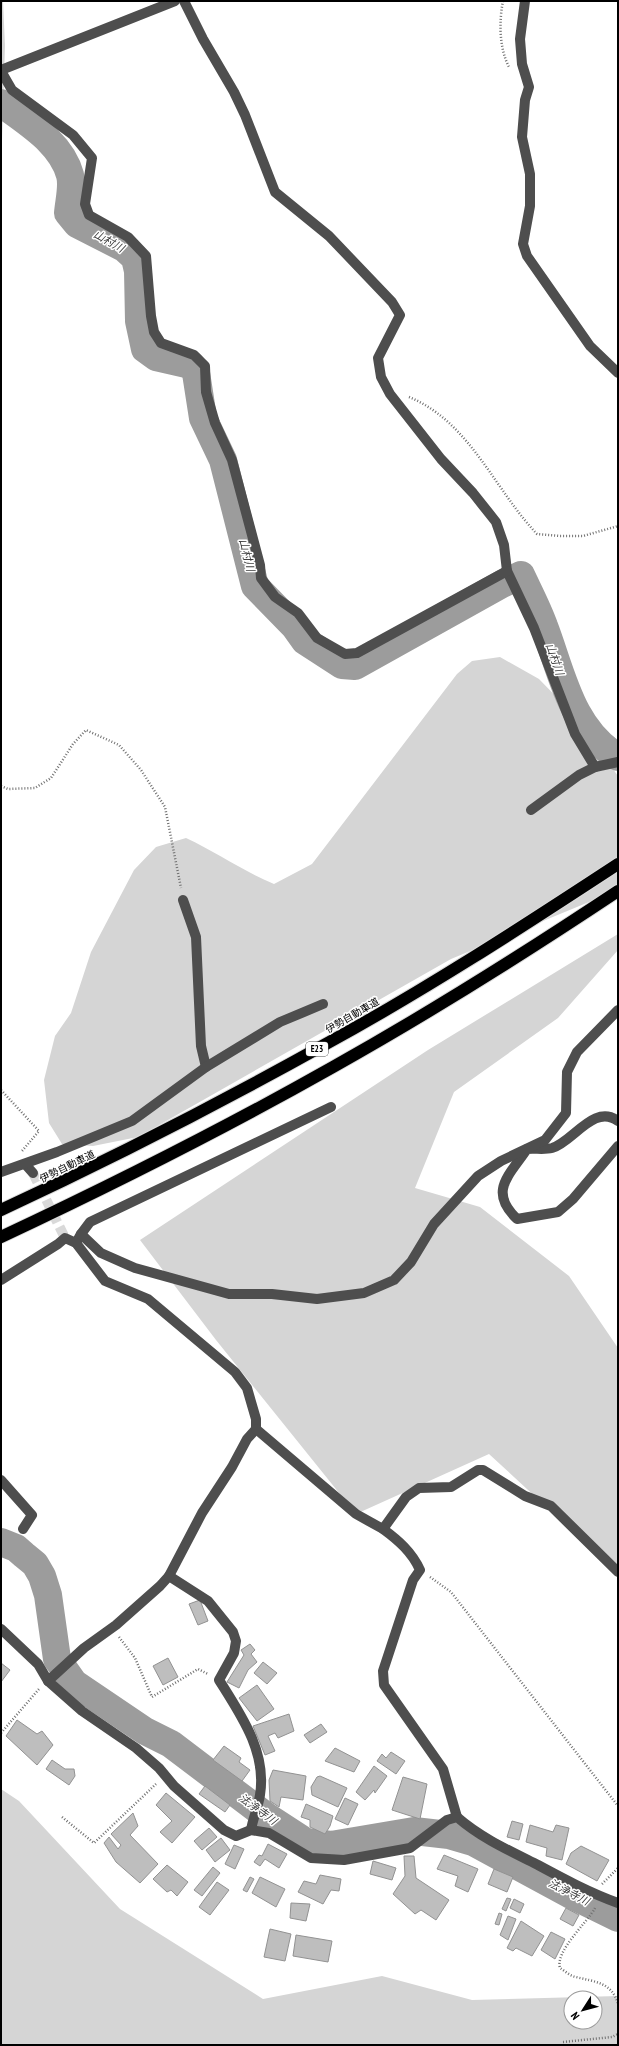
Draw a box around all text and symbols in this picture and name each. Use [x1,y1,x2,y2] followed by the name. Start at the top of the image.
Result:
[91,227,128,256] water label: 山村川
[236,537,258,574] water label: 山村川
[543,641,567,678] water label: 山村川
[323,995,381,1036] street label: 伊勢自動車道
[306,1042,328,1056] road number: E23
[37,1147,97,1185] street label: 伊勢自動車道
[236,1790,281,1828] water label: 法浄寺川
[546,1876,593,1909] water label: 法浄寺川
[563,1990,603,2030] north arrow
[567,2009,582,2022] text: N

